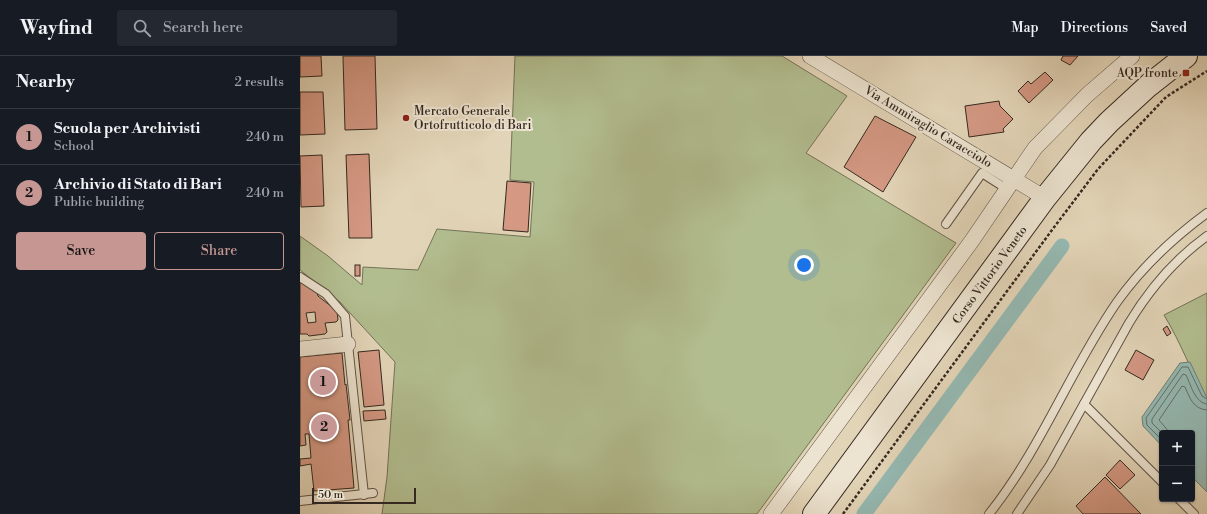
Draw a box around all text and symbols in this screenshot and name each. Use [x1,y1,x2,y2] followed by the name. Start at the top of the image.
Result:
[117,10,397,46] search box
[20,16,93,40] text: Wayfind
[131,17,153,39] icon: search
[163,18,243,37] text: Search here
[1011,19,1039,37] text: Map
[1061,19,1128,37] text: Directions
[1150,19,1187,37] text: Saved
[1116,66,1178,81] place label: AQP fronte
[1181,68,1191,78] marker: AQP fronte
[16,71,75,93] text: Nearby
[235,74,284,90] text: 2 results
[861,82,995,171] street label: Via Ammiraglio Caracciolo
[414,104,531,133] place label: Mercato Generale Ortofrutticolo di Bari
[401,113,411,123] marker: Mercato Generale Ortofrutticolo di Bari
[54,119,200,138] text: Scuola per Archivisti
[26,129,32,145] text: 1
[246,129,284,145] text: 240 m
[54,138,94,154] text: School
[54,175,222,194] text: Archivio di Stato di Bari
[25,185,33,201] text: 2
[246,185,284,201] text: 240 m
[54,194,144,210] text: Public building
[949,223,1031,327] street label: Corso Vittorio Veneto
[16,232,146,270] button: Save
[154,232,284,270] button: Share
[794,255,814,275] your location
[310,367,336,397] pin: 1
[311,412,337,442] pin: 2
[1159,430,1195,502] map controls
[1159,430,1195,466] button: +
[1159,466,1195,502] button: −
[312,486,416,505] scale bar
[318,488,343,502] text: 50 m

